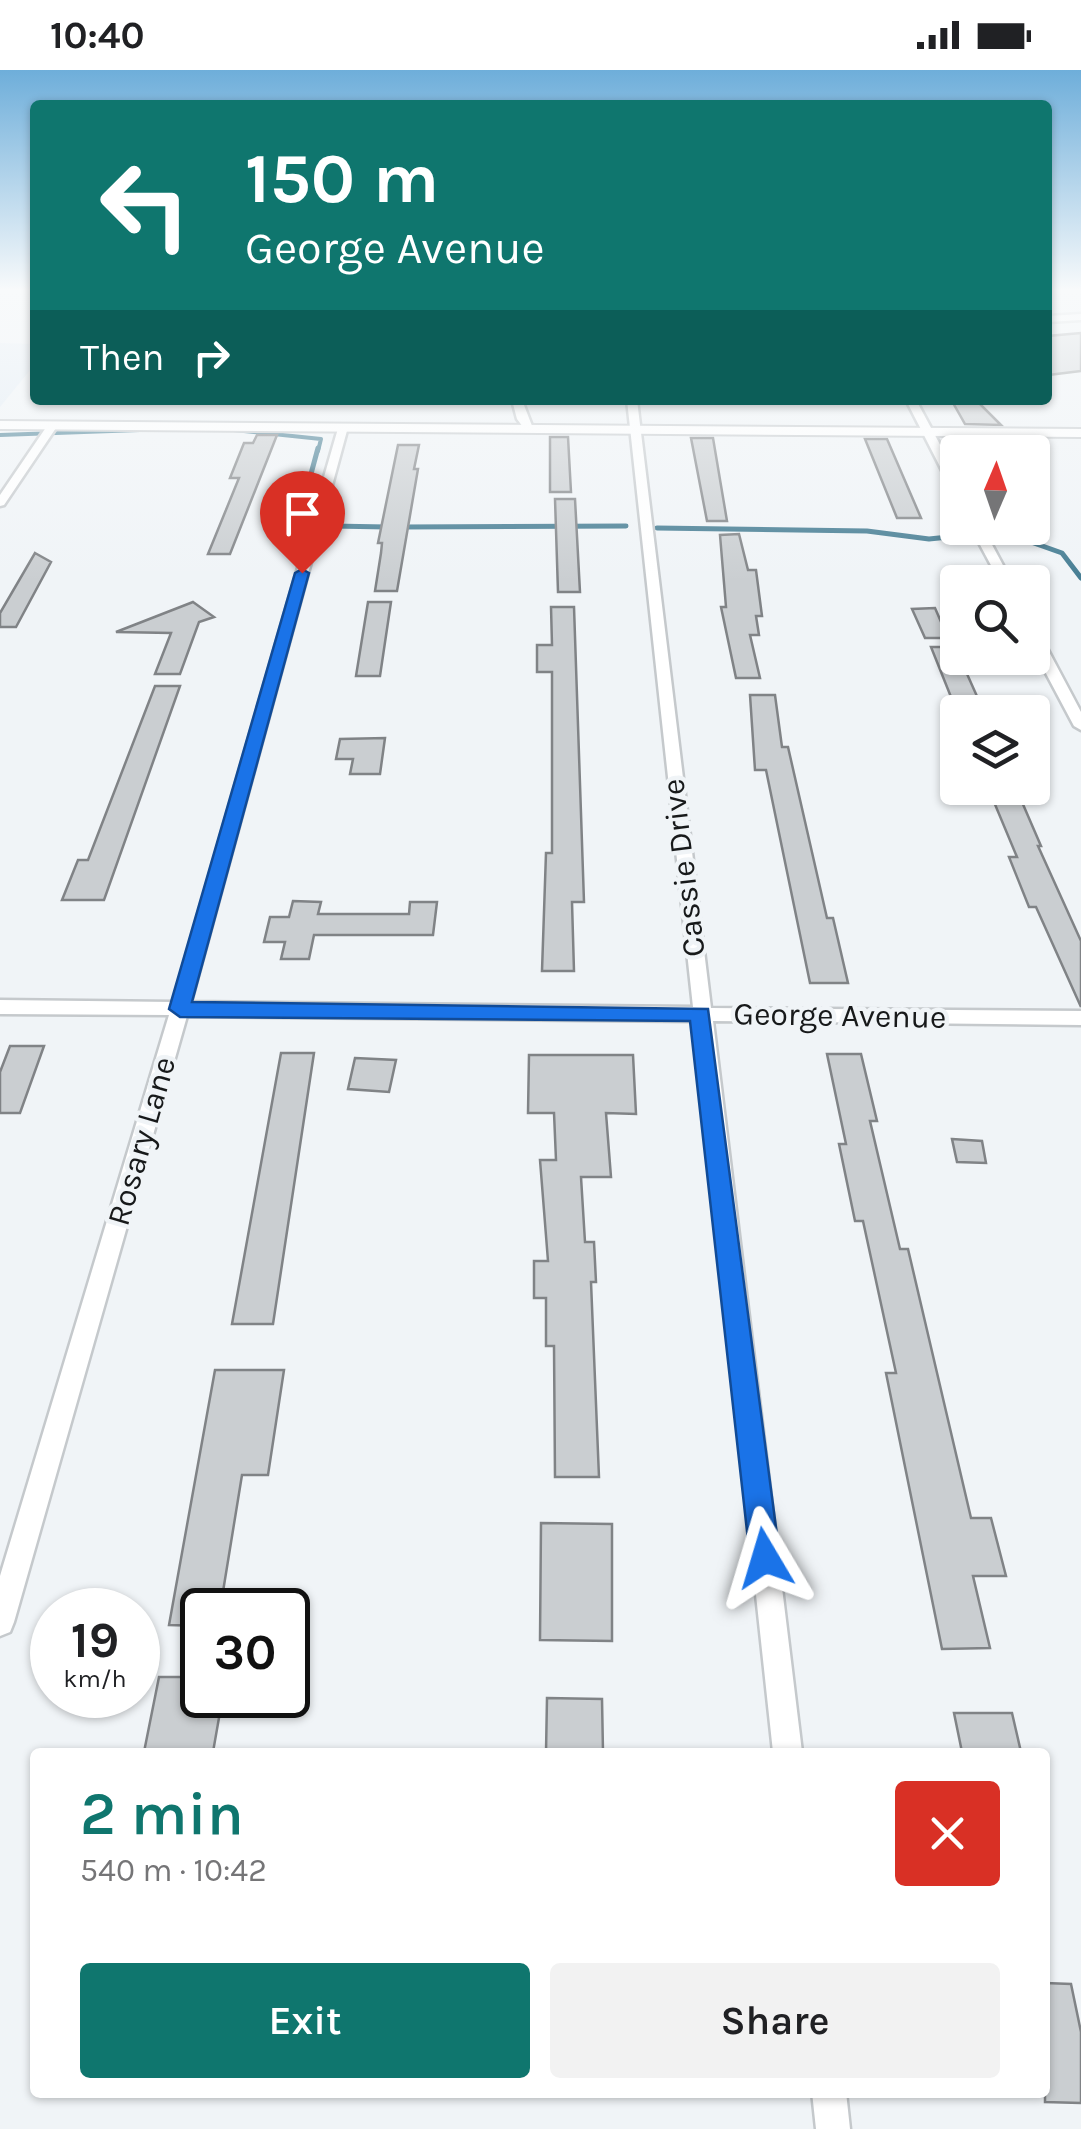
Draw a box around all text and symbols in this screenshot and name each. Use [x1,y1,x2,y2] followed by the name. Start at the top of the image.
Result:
[50,13,144,58] text: 10:40
[245,138,439,220] text: 150 m
[80,140,210,270] icon: left
[245,222,545,274] text: George Avenue
[184,330,239,385] icon: right
[80,335,164,380] text: Then
[940,435,1050,545] north arrow
[940,435,1050,805] map controls
[260,471,345,574] pin
[275,486,330,541] icon: arrive
[940,565,1050,675] button: search
[940,695,1050,805] button: layers
[654,777,713,959] street label: Cassie Drive
[733,995,947,1036] street label: George Avenue
[100,1052,183,1230] street label: Rosary Lane
[713,1506,817,1610] position arrow
[180,1588,310,1718] speed limit sign: 30
[71,1611,119,1670] text: 19
[63,1664,127,1693] text: km/h
[80,1779,244,1849] text: 2 min
[895,1781,1000,1886] button: close
[80,1852,267,1889] text: 540 m · 10:42
[80,1963,530,2078] button: Exit
[550,1963,1000,2078] button: Share

